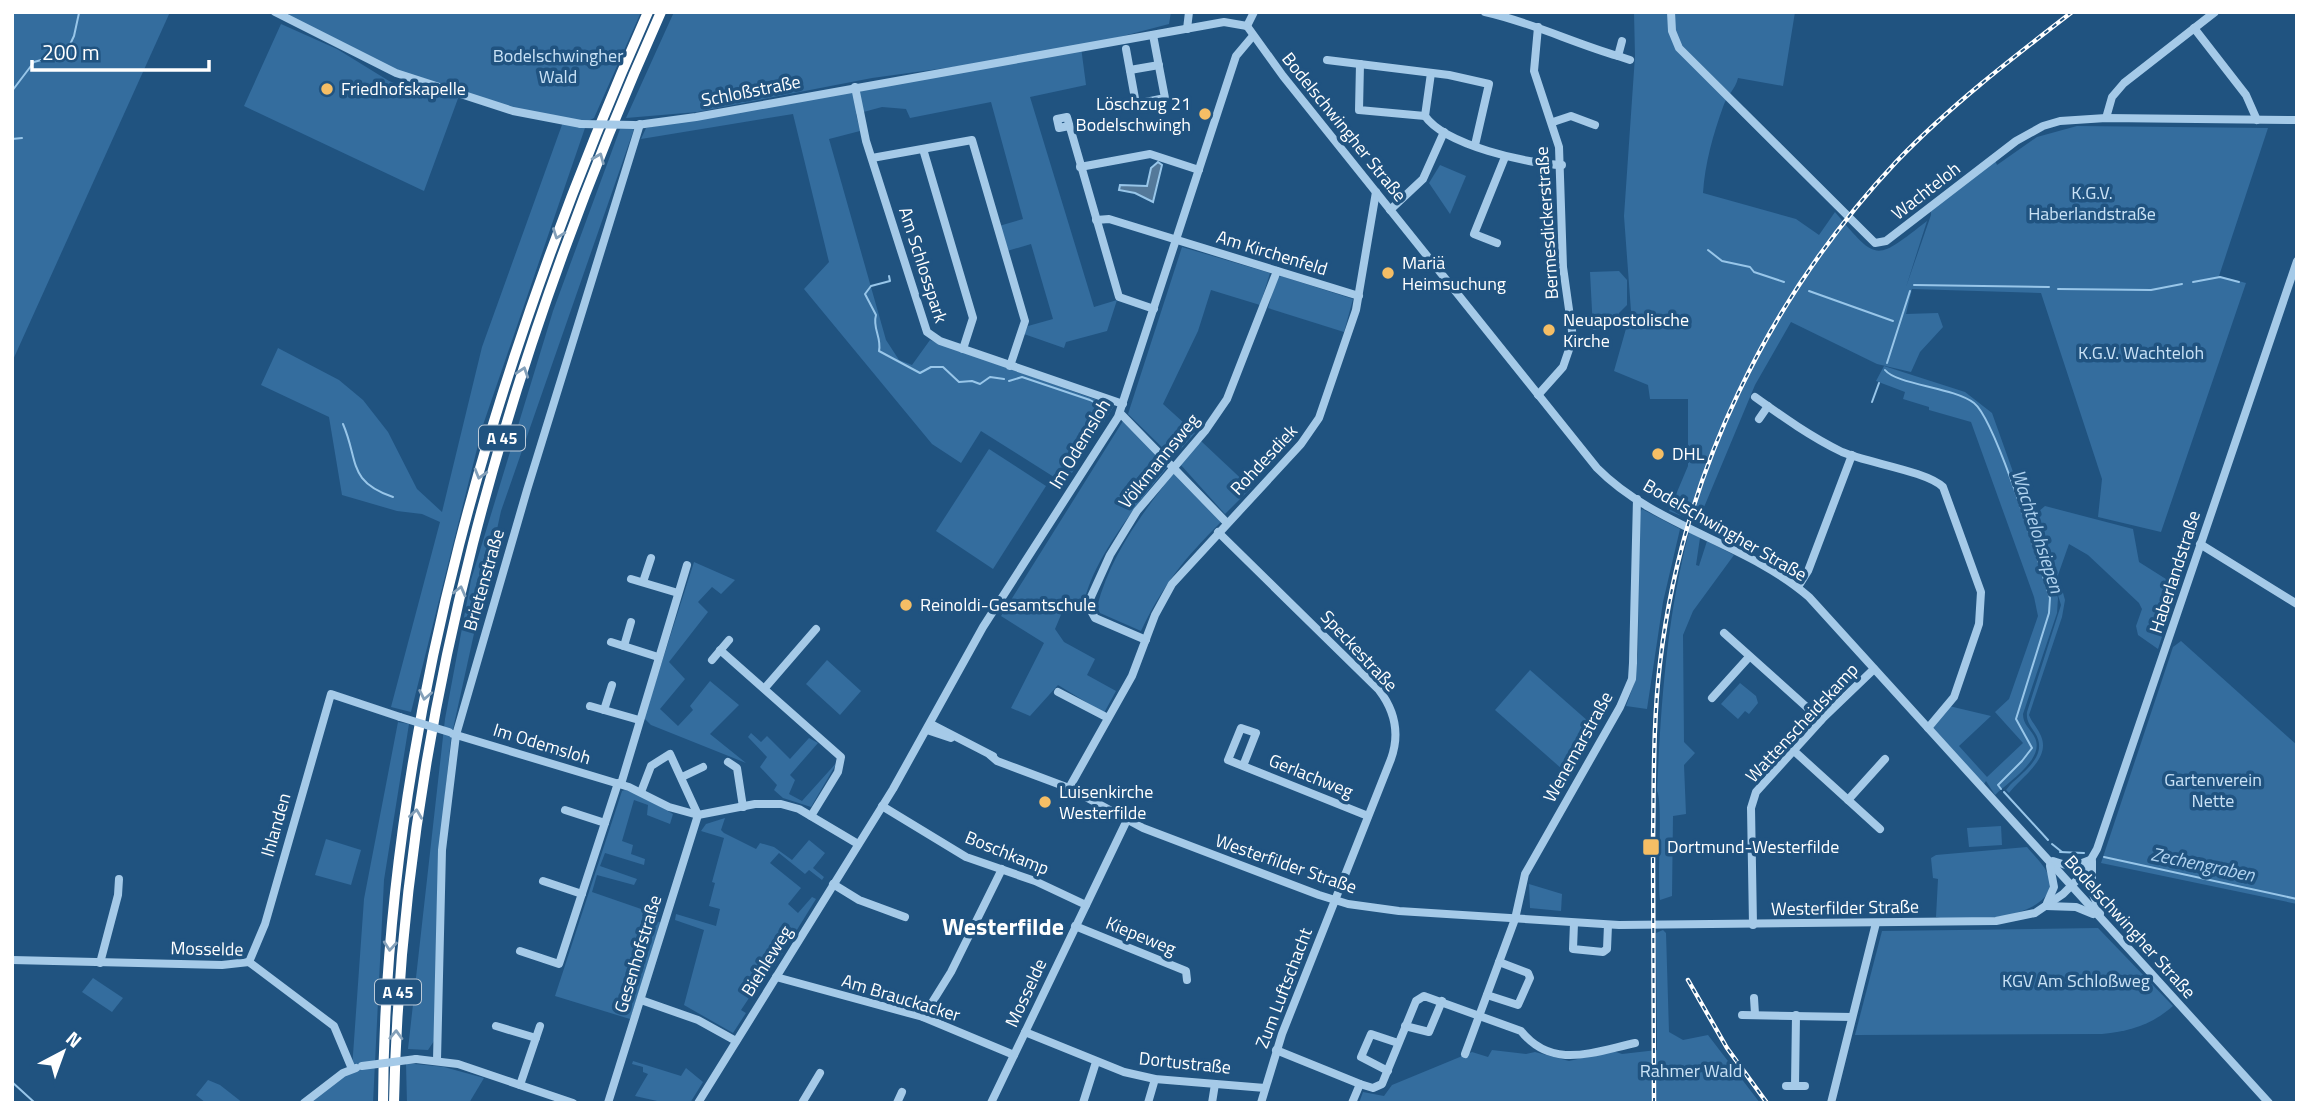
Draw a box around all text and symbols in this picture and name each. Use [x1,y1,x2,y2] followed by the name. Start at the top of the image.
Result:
[32,28,208,72] scale bar
[42,36,99,68] text: 200 m
[493,42,623,90] park label: Bodelschwingher Wald
[1276,46,1413,207] street label: Bodelschwingher Straße
[699,68,803,113] street label: Schloßstraße
[341,75,466,102] place label: Friedhofskapelle
[319,81,335,97] marker: Friedhofskapelle
[1076,90,1191,138] place label: Löschzug 21 Bodelschwingh
[1197,106,1213,122] marker: Löschzug 21 Bodelschwingh
[1528,146,1565,300] street label: Bermesdickerstraße
[591,153,605,165] one-way arrow
[1886,155,1966,226] street label: Wachteloh
[2028,179,2156,227] park label: K.G.V. Haberlandstraße
[892,203,955,327] street label: Am Schlosspark
[1213,223,1331,282] street label: Am Kirchenfeld
[552,228,566,240] one-way arrow
[1402,249,1506,297] place label: Mariä Heimsuchung
[1380,265,1396,281] marker: Mariä Heimsuchung
[1563,306,1689,354] place label: Neuapostolische Kirche
[1541,322,1557,338] marker: Neuapostolische Kirche
[2078,339,2204,366] park label: K.G.V. Wachteloh
[514,366,529,378] one-way arrow
[1042,394,1117,494] street label: Im Odemsloh
[1112,407,1206,514] street label: Völkmannsweg
[1224,418,1304,501] street label: Rohdesdiek
[479,426,525,450] road number: A 45
[1672,440,1705,467] place label: DHL
[1650,446,1666,462] marker: DHL
[2005,465,2072,597] water label: Wachtelohsiepen
[473,468,488,480] one-way arrow
[1638,472,1812,588] street label: Bodelschwingher Straße
[2142,507,2207,637] street label: Haberlandstraße
[456,526,511,634] street label: Brietenstraße
[452,585,466,597] one-way arrow
[920,591,1096,618] place label: Reinoldi-Gesamtschule
[898,597,914,613] marker: Reinoldi-Gesamtschule
[1314,604,1404,698] street label: Speckestraße
[1739,657,1864,789] street label: Wattenscheidskamp
[1536,686,1619,807] street label: Wenemarstraße
[419,689,434,701] one-way arrow
[490,716,594,771] street label: Im Odemsloh
[1265,746,1357,805] street label: Gerlachweg
[2164,766,2262,814] park label: Gartenverein Nette
[1059,778,1153,826] place label: Luisenkirche Westerfilde
[254,790,297,860] street label: Ihlanden
[1037,794,1053,810] marker: Luisenkirche Westerfilde
[408,808,423,820] one-way arrow
[961,823,1053,882] street label: Boschkamp
[1212,827,1361,900] street label: Westerfilder Straße
[1667,833,1839,860] place label: Dortmund-Westerfilde
[1641,837,1661,857] marker: Dortmund-Westerfilde
[2149,838,2258,889] water label: Zechengraben
[2058,849,2202,1005] street label: Bodelschwingher Straße
[607,892,668,1016] street label: Gesenhofstraße
[1771,893,1919,922] street label: Westerfilder Straße
[942,908,1064,944] district label: Westerfilde
[1102,909,1180,962] street label: Kiepeweg
[734,920,799,1001] street label: Biehleweg
[1248,923,1319,1052] street label: Zum Luftschacht
[170,934,244,963] street label: Mosselde
[383,941,398,952] one-way arrow
[998,954,1053,1032] street label: Mosselde
[839,967,964,1028] street label: Am Brauckacker
[2002,967,2150,994] park label: KGV Am Schloßweg
[375,980,421,1004] road number: A 45
[28,1017,98,1087] north arrow
[60,1024,89,1054] text: N
[388,1029,403,1040] one-way arrow
[1138,1044,1232,1081] street label: Dortustraße
[1640,1057,1742,1084] park label: Rahmer Wald

